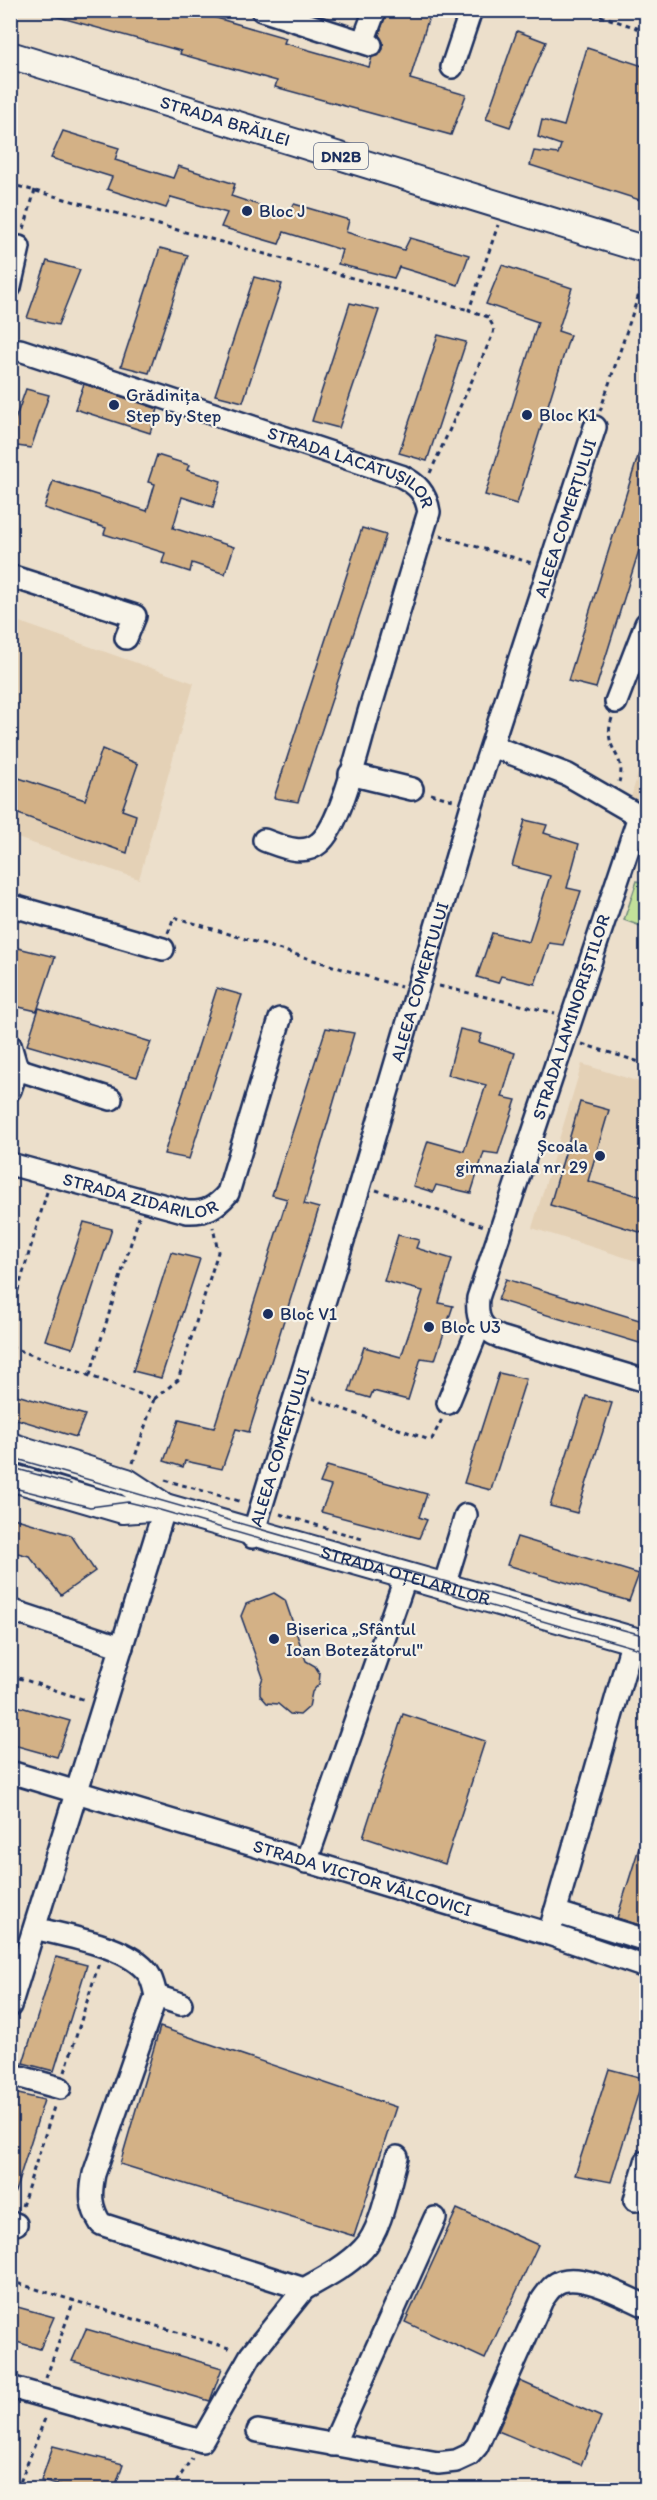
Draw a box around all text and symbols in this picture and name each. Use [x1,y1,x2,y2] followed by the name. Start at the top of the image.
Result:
[157,91,293,151] street label: STRADA BRĂILEI
[314,143,368,169] road number: DN2B
[259,200,305,222] place label: Bloc J
[240,204,254,218] marker: Bloc J
[126,384,221,427] place label: Grădinița Step by Step
[107,398,121,412] marker: Grădinița Step by Step
[539,404,597,426] place label: Bloc K1
[520,408,534,422] marker: Bloc K1
[265,422,439,511] street label: STRADA LĂCĂTUȘILOR
[529,436,601,600] street label: ALEEA COMERȚULUI
[386,899,454,1064] street label: ALEEA COMERȚULUI
[527,911,615,1123] street label: STRADA LAMINORIȘTILOR
[456,1135,589,1178] place label: Școala gimnaziala nr. 29
[593,1149,607,1163] marker: Școala gimnaziala nr. 29
[60,1168,222,1223] street label: STRADA ZIDARILOR
[280,1303,337,1325] place label: Bloc V1
[261,1307,275,1321] marker: Bloc V1
[441,1316,501,1338] place label: Bloc U3
[422,1320,436,1334] marker: Bloc U3
[245,1365,314,1530] street label: ALEEA COMERȚULUI
[318,1541,493,1610] street label: STRADA OȚELARILOR
[286,1618,423,1661] place label: Biserica „Sfântul Ioan Botezătorul"
[267,1632,281,1646] marker: Biserica „Sfântul Ioan Botezătorul"
[251,1835,474,1921] street label: STRADA VICTOR VÂLCOVICI

